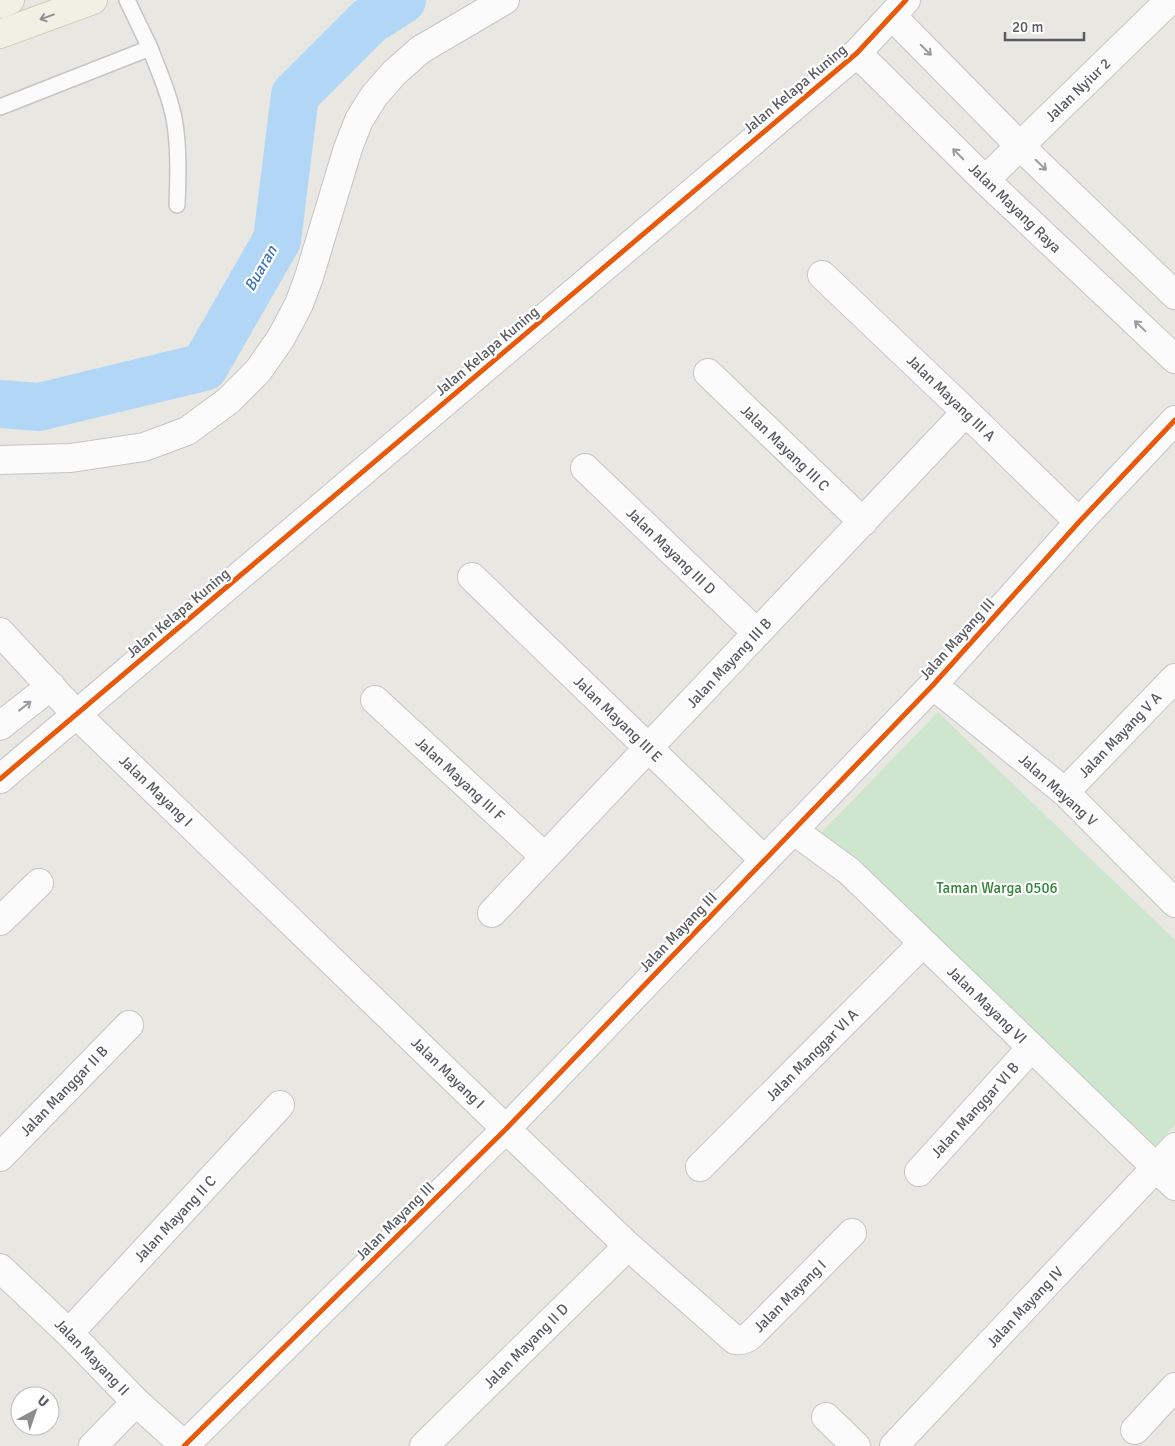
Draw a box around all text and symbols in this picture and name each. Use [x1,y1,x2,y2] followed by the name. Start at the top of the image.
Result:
[1005,10,1084,42] scale bar
[40,13,56,22] one-way arrow
[1012,18,1043,36] text: 20 m
[740,40,851,138] street label: Jalan Kelapa Kuning
[920,44,932,57] one-way arrow
[1042,54,1114,126] street label: Jalan Nyiur 2
[952,147,964,160] one-way arrow
[965,159,1065,257] street label: Jalan Mayang Raya
[1035,159,1047,171] one-way arrow
[240,241,282,295] water label: Buaran
[432,302,543,400] street label: Jalan Kelapa Kuning
[1133,320,1146,332] one-way arrow
[903,351,999,445] street label: Jalan Mayang III A
[737,401,833,495] street label: Jalan Mayang III C
[623,504,719,598] street label: Jalan Mayang III D
[123,564,234,662] street label: Jalan Kelapa Kuning
[916,594,998,684] street label: Jalan Mayang III
[683,614,775,712] street label: Jalan Mayang III B
[570,672,666,766] street label: Jalan Mayang III E
[1075,688,1165,782] street label: Jalan Mayang V A
[19,701,32,712] one-way arrow
[412,733,508,825] street label: Jalan Mayang III F
[1015,750,1101,830] street label: Jalan Mayang V
[116,751,196,831] street label: Jalan Mayang I
[936,879,1058,897] park label: Taman Warga 0506
[635,888,721,976] street label: Jalan Mayang III
[943,962,1031,1048] street label: Jalan Mayang VI
[762,1005,862,1105] street label: Jalan Manggar VI A
[408,1033,488,1113] street label: Jalan Mayang I
[16,1042,112,1140] street label: Jalan Manggar II B
[927,1058,1023,1162] street label: Jalan Manggar VI B
[130,1172,220,1266] street label: Jalan Mayang II C
[352,1178,438,1264] street label: Jalan Mayang III
[750,1256,830,1336] street label: Jalan Mayang I
[983,1263,1067,1351] street label: Jalan Mayang IV
[480,1300,572,1392] street label: Jalan Mayang II D
[51,1315,133,1399] street label: Jalan Mayang II
[10,1386,60,1436] north arrow
[34,1392,52,1411] text: U

